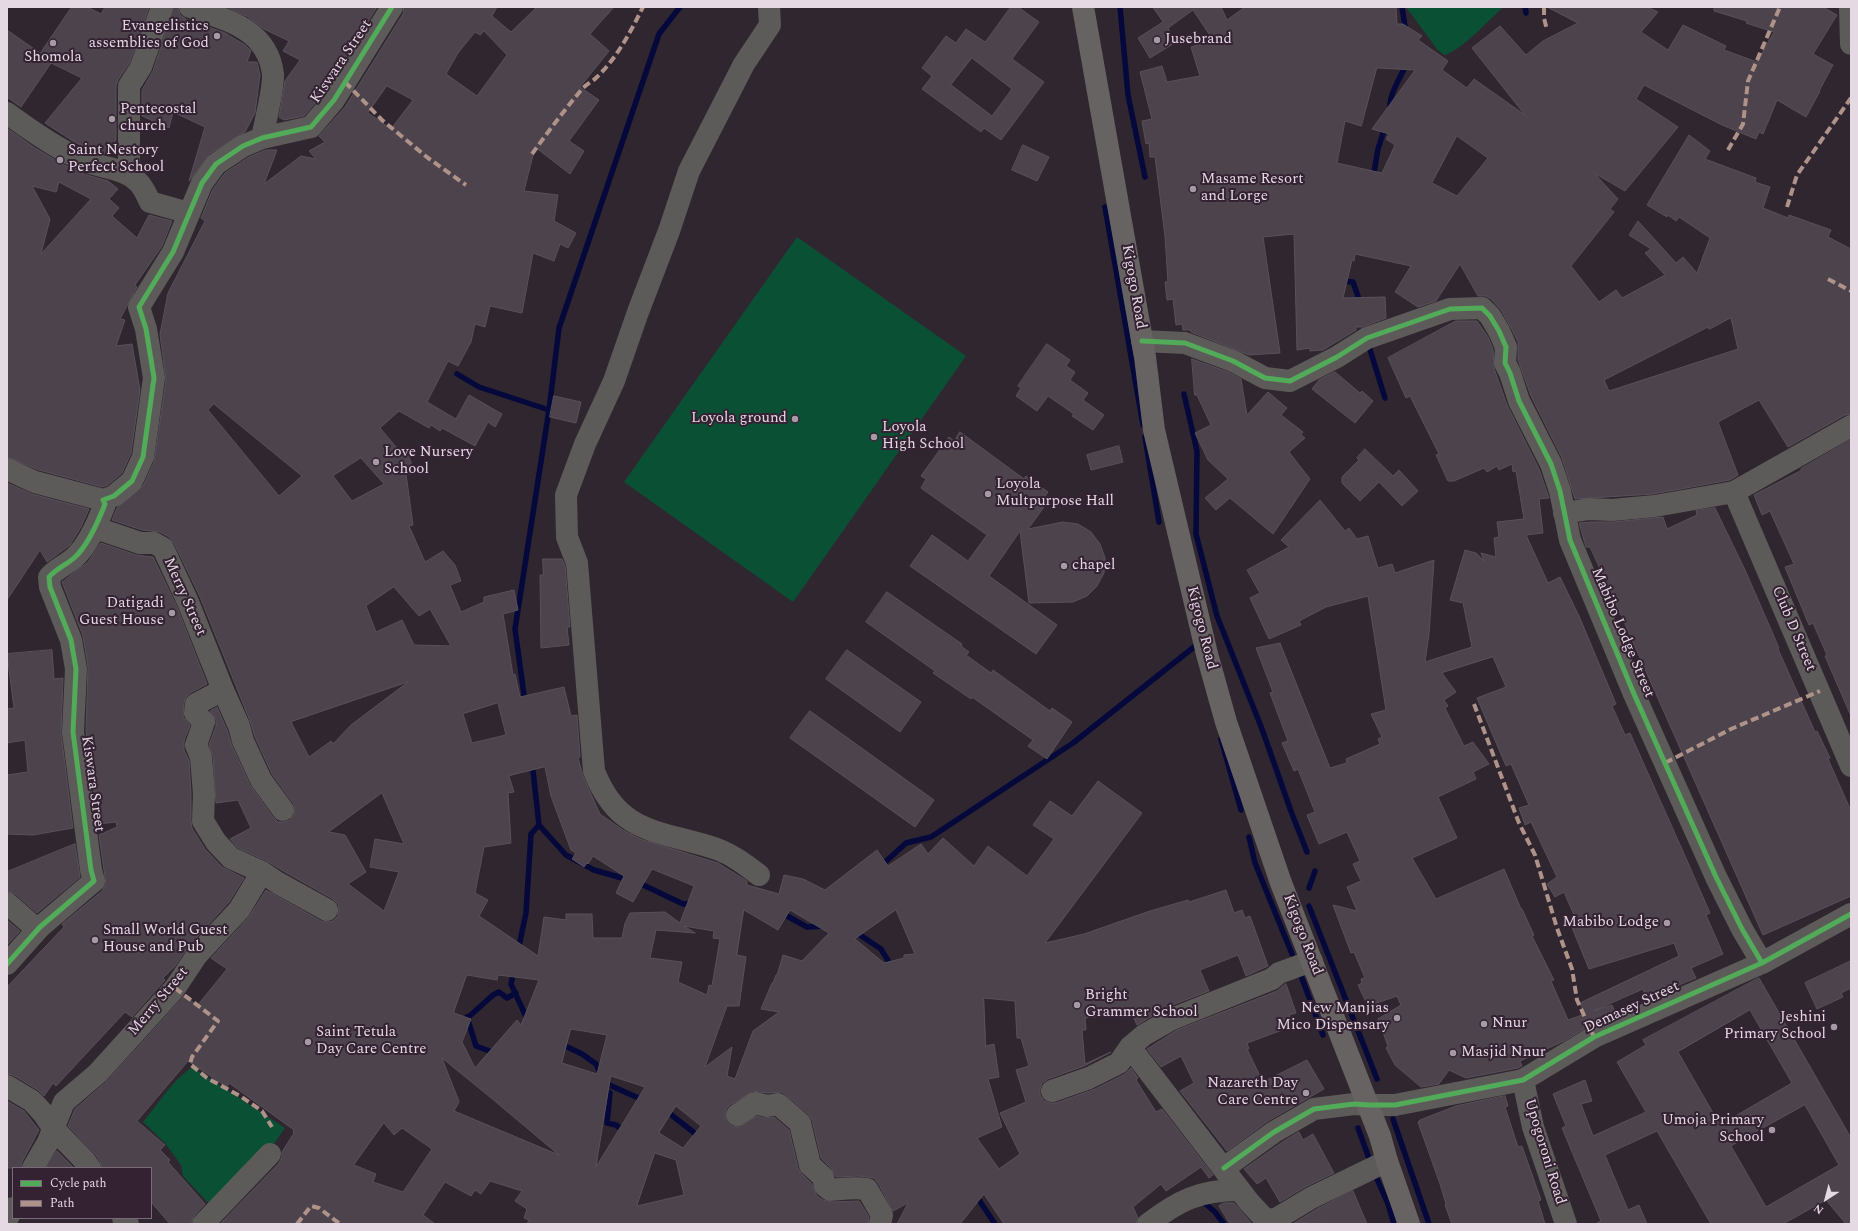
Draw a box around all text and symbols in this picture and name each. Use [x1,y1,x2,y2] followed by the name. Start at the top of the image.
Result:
[307,17,377,107] street label: Kiswara Street
[89,18,209,53] place label: Evangelistics assemblies of God
[212,31,222,41] marker: Evangelistics assemblies of God
[1165,31,1232,49] place label: Jusebrand
[1152,35,1162,45] marker: Jusebrand
[48,38,58,48] marker: Shomola
[24,49,82,67] place label: Shomola
[120,101,196,136] place label: Pentecostal church
[107,114,117,124] marker: Pentecostal church
[68,142,164,177] place label: Saint Nestory Perfect School
[55,155,65,165] marker: Saint Nestory Perfect School
[1201,171,1303,206] place label: Masame Resort and Lorge
[1188,184,1198,194] marker: Masame Resort and Lorge
[1117,243,1149,331] street label: Kigogo Road
[691,410,787,428] place label: Loyola ground
[790,414,800,424] marker: Loyola ground
[882,419,964,454] place label: Loyola High School
[869,432,879,442] marker: Loyola High School
[384,444,473,479] place label: Love Nursery School
[371,457,381,467] marker: Love Nursery School
[996,476,1114,511] place label: Loyola Multpurpose Hall
[983,489,993,499] marker: Loyola Multpurpose Hall
[159,555,209,639] street label: Merry Street
[1072,557,1115,575] place label: chapel
[1059,561,1069,571] marker: chapel
[1586,565,1658,701] street label: Mabibo Lodge Street
[1767,584,1819,674] street label: Club D Street
[1182,585,1220,671] street label: Kigogo Road
[79,595,164,630] place label: Datigadi Guest House
[167,608,177,618] marker: Datigadi Guest House
[76,735,108,833] street label: Kiswara Street
[1278,892,1326,978] street label: Kigogo Road
[1563,914,1659,932] place label: Mabibo Lodge
[1662,918,1672,928] marker: Mabibo Lodge
[103,922,227,957] place label: Small World Guest House and Pub
[90,935,100,945] marker: Small World Guest House and Pub
[125,964,193,1040] street label: Merry Street
[1581,978,1683,1038] street label: Demasey Street
[1085,987,1198,1022] place label: Bright Grammer School
[1072,1000,1082,1010] marker: Bright Grammer School
[1277,1000,1389,1035] place label: New Manjias Mico Dispensary
[1724,1009,1826,1044] place label: Jeshini Primary School
[1392,1013,1402,1023] marker: New Manjias Mico Dispensary
[1492,1015,1527,1033] place label: Nnur
[1479,1019,1489,1029] marker: Nnur
[1829,1022,1839,1032] marker: Jeshini Primary School
[316,1024,427,1059] place label: Saint Tetula Day Care Centre
[303,1037,313,1047] marker: Saint Tetula Day Care Centre
[1461,1044,1546,1062] place label: Masjid Nnur
[1448,1048,1458,1058] marker: Masjid Nnur
[1207,1075,1298,1110] place label: Nazareth Day Care Centre
[1301,1088,1311,1098] marker: Nazareth Day Care Centre
[1519,1097,1569,1207] street label: Upogoroni Road
[1662,1112,1764,1147] place label: Umoja Primary School
[1767,1125,1777,1135] marker: Umoja Primary School
[12,1167,152,1219] legend
[50,1174,107,1193] text: Cycle path
[1806,1179,1846,1219] north arrow
[50,1194,75,1213] text: Path
[1810,1200,1827,1219] text: N

